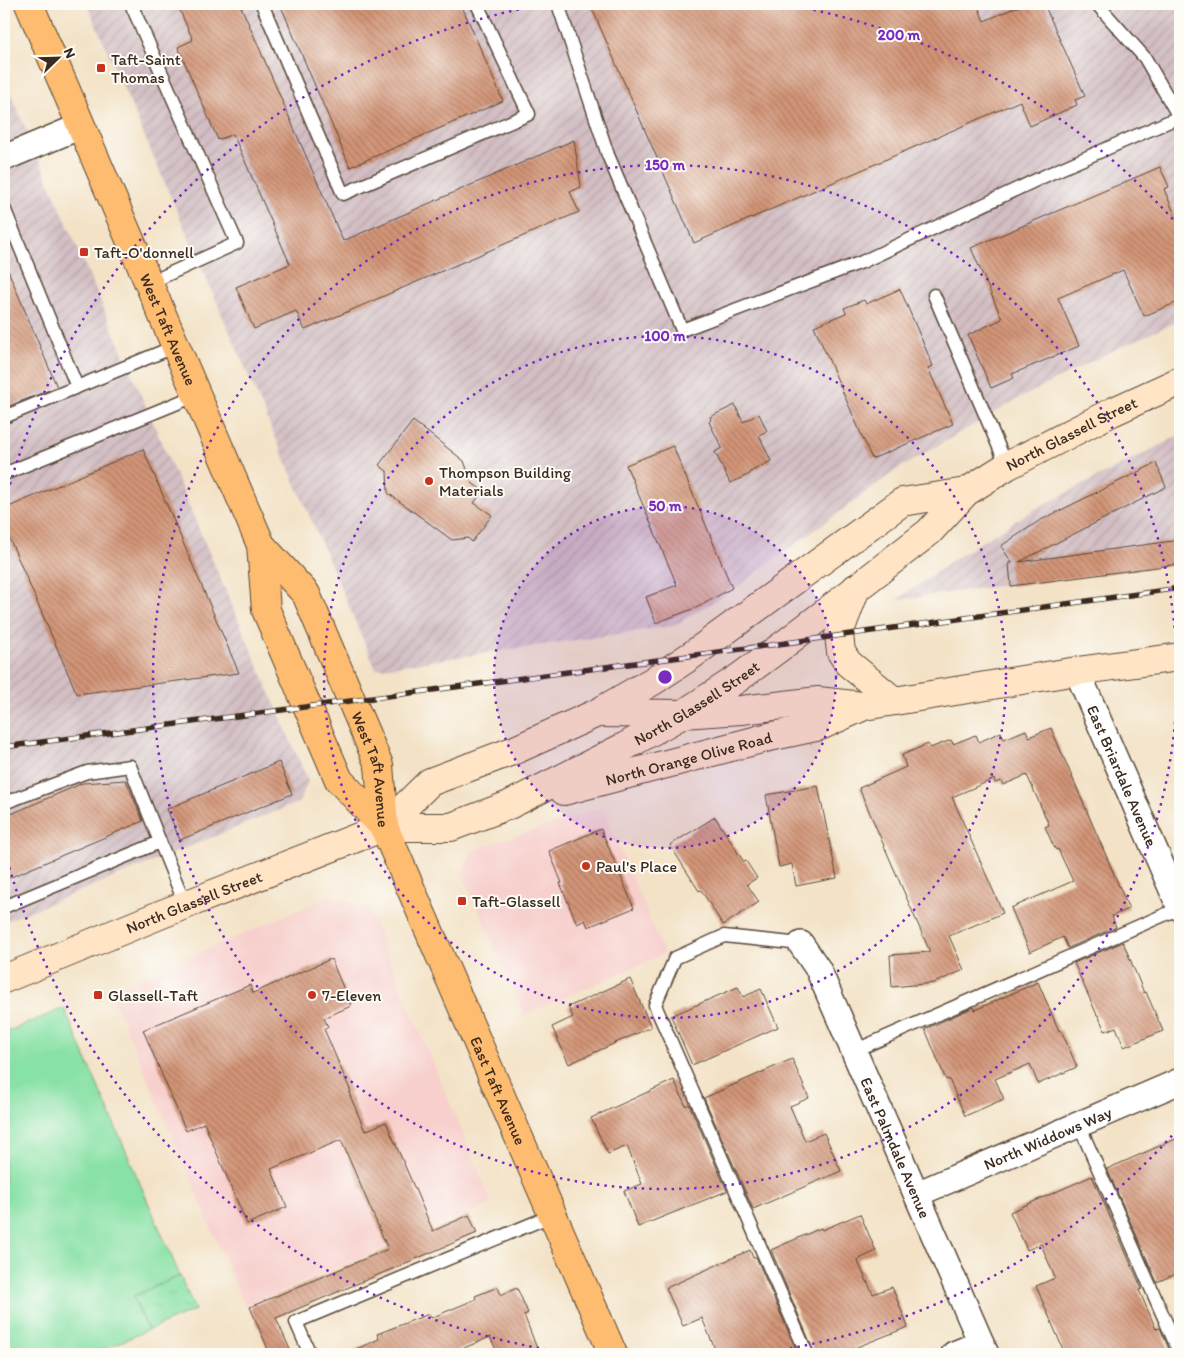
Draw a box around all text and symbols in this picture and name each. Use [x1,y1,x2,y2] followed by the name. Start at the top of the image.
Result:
[878,26,921,44] text: 200 m
[32,32,82,82] north arrow
[60,45,79,61] text: N
[111,50,181,87] place label: Taft-Saint Thomas
[95,62,107,74] marker: Taft-Saint Thomas
[645,156,685,174] text: 150 m
[94,243,194,262] place label: Taft-O'donnell
[78,246,90,258] marker: Taft-O'donnell
[136,271,201,388] street label: West Taft Avenue
[644,327,686,345] text: 100 m
[1002,392,1140,475] street label: North Glassell Street
[439,463,572,500] place label: Thompson Building Materials
[423,475,435,487] marker: Thompson Building Materials
[648,497,682,515] text: 50 m
[630,656,763,749] street label: North Glassell Street
[656,668,674,686] centre of rings
[1083,702,1161,849] street label: East Briardale Avenue
[348,708,393,828] street label: West Taft Avenue
[603,727,774,789] street label: North Orange Olive Road
[596,857,677,876] place label: Paul's Place
[580,860,592,872] marker: Paul's Place
[123,866,265,937] street label: North Glassell Street
[472,892,561,911] place label: Taft-Glassell
[456,895,468,907] marker: Taft-Glassell
[108,986,199,1005] place label: Glassell-Taft
[322,986,381,1005] place label: 7-Eleven
[92,989,104,1001] marker: Glassell-Taft
[306,989,318,1001] marker: 7-Eleven
[467,1033,530,1148] street label: East Taft Avenue
[857,1074,935,1221] street label: East Palmdale Avenue
[981,1102,1115,1174] street label: North Widdows Way

